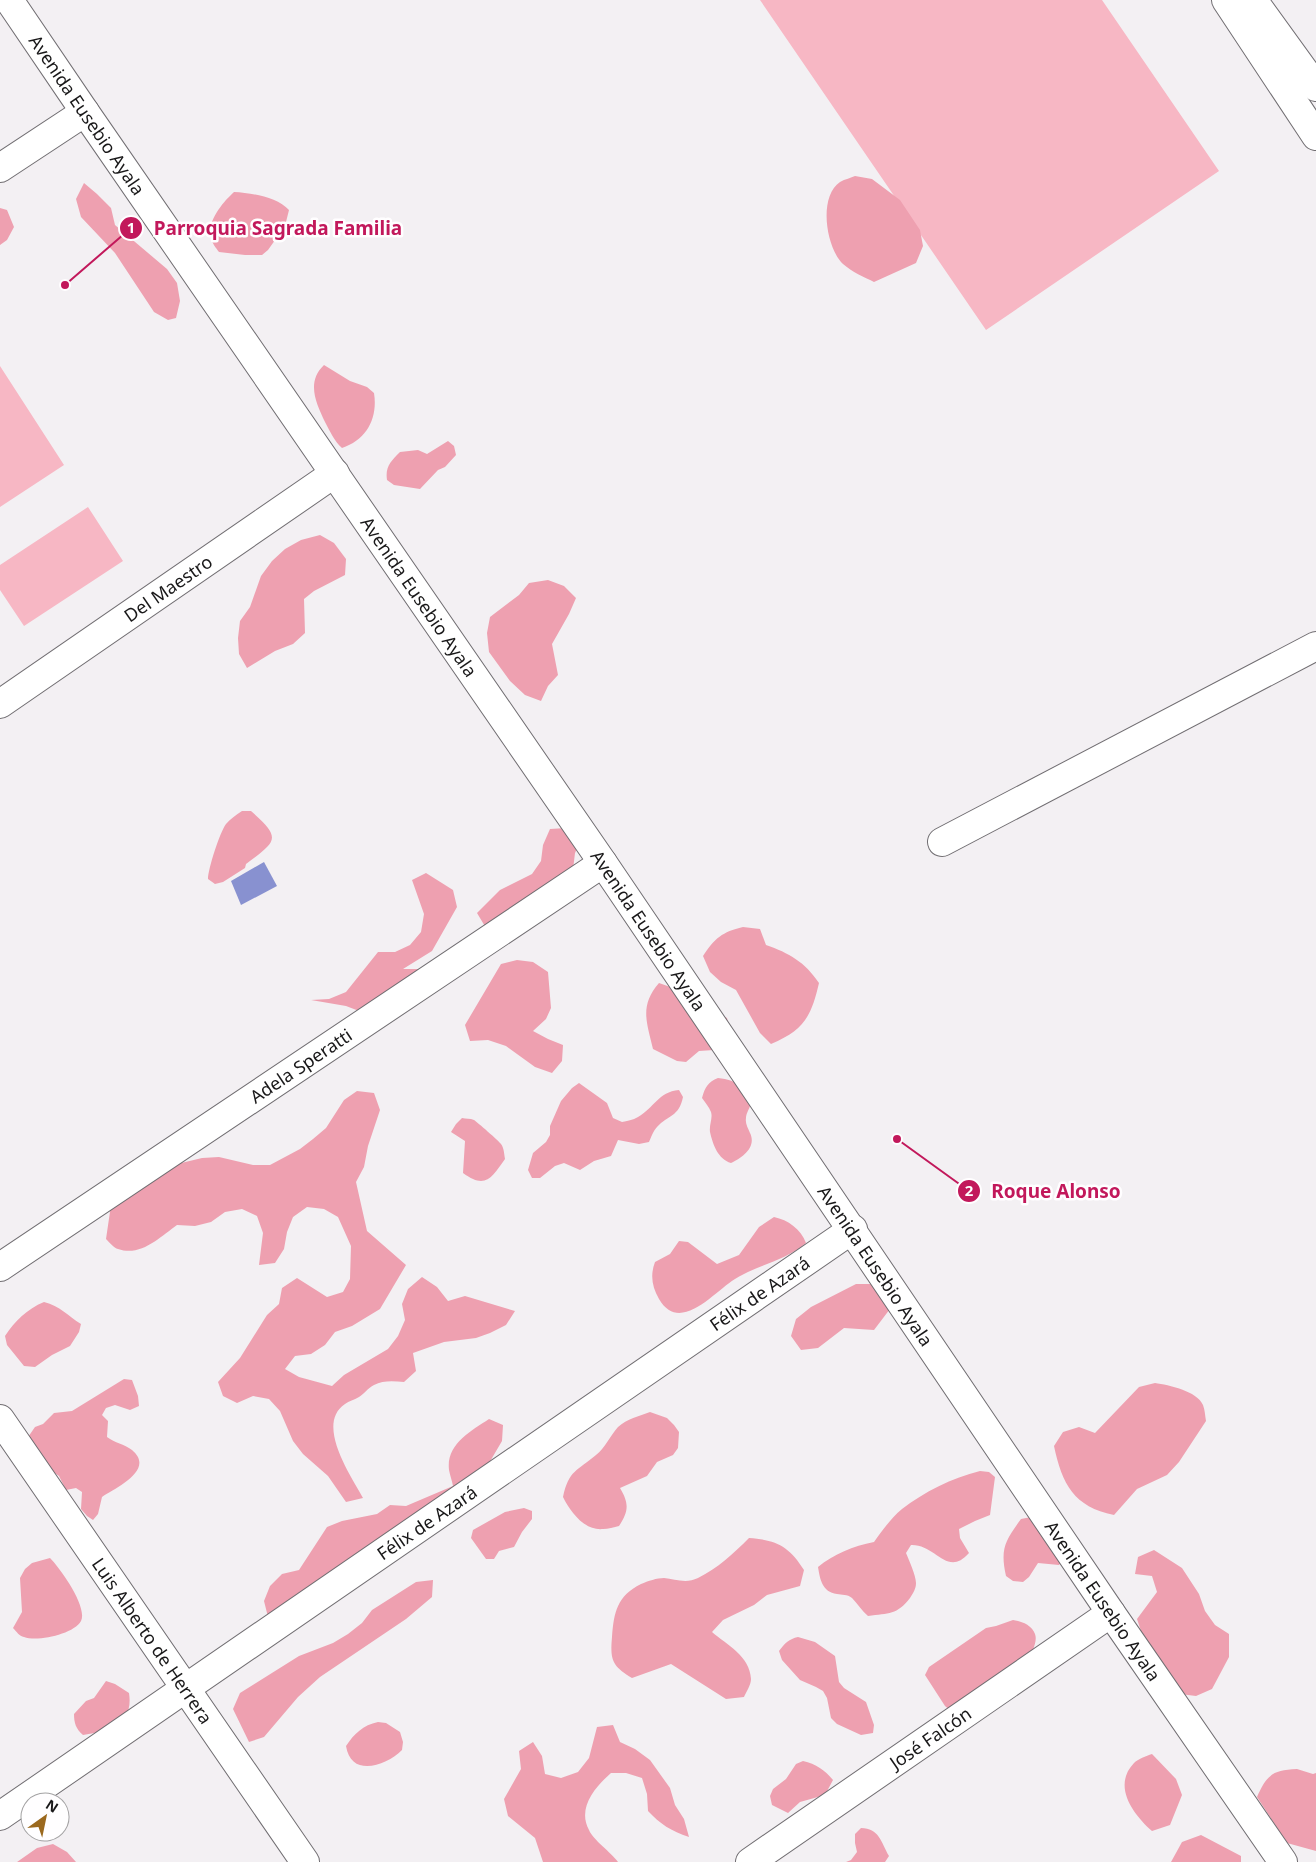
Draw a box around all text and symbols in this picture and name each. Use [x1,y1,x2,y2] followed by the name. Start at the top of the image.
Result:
[24,30,151,200] street label: Avenida Eusebio Ayala
[119,211,412,245] callout: Parroquia Sagrada Familia
[154,215,402,241] text: Parroquia Sagrada Familia
[127,217,135,237] text: 1
[356,512,483,681] street label: Avenida Eusebio Ayala
[119,549,217,627] street label: Del Maestro
[586,845,712,1015] street label: Avenida Eusebio Ayala
[245,1023,357,1108] street label: Adela Speratti
[956,1174,1131,1208] callout: Roque Alonso
[991,1178,1121,1204] text: Roque Alonso
[965,1180,974,1200] text: 2
[813,1181,939,1351] street label: Avenida Eusebio Ayala
[705,1250,814,1336] street label: Félix de Azará
[372,1480,481,1565] street label: Félix de Azará
[1040,1516,1166,1686] street label: Avenida Eusebio Ayala
[87,1553,218,1728] street label: Luis Alberto de Herrera
[883,1701,976,1775] street label: José Falcón
[20,1792,70,1842] north arrow
[42,1795,62,1817] text: N

